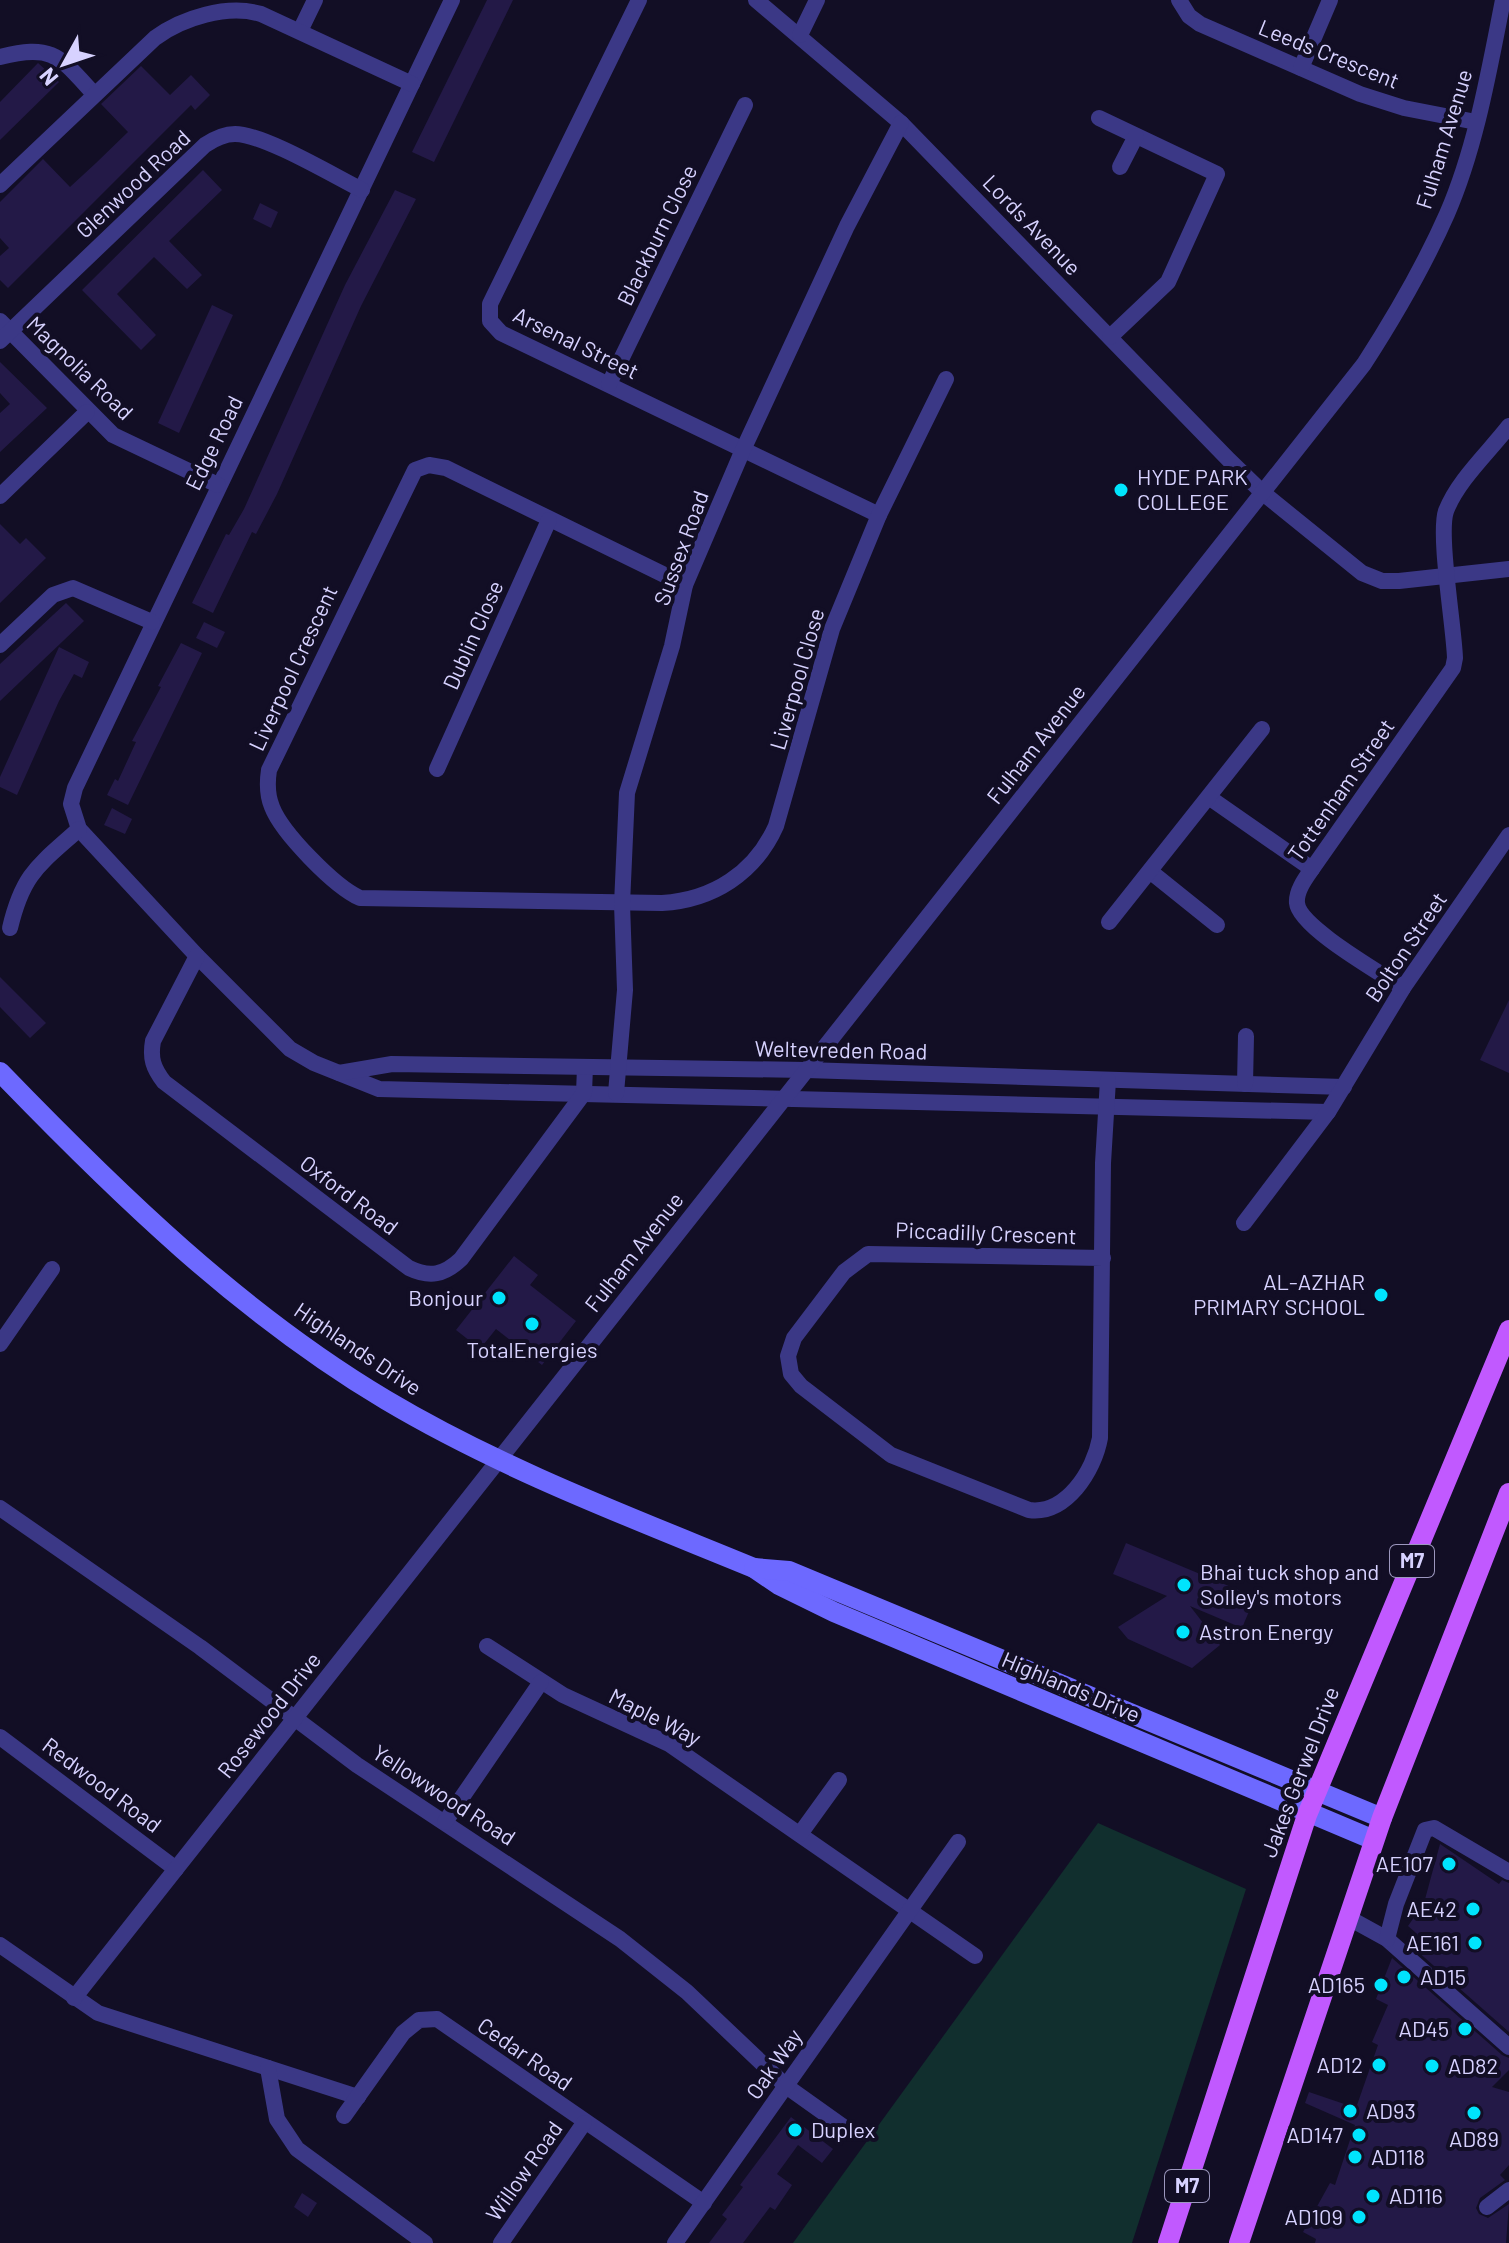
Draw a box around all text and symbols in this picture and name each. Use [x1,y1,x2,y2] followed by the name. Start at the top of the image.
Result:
[1255,13,1403,93] street label: Leeds Crescent
[24,24,104,104] north arrow
[33,64,63,91] text: N
[1409,66,1477,212] street label: Fulham Avenue
[70,124,195,243] street label: Glenwood Road
[611,160,701,309] street label: Blackburn Close
[978,169,1087,280] street label: Lords Avenue
[510,301,643,384] street label: Arsenal Street
[22,310,139,424] street label: Magnolia Road
[179,391,247,494] street label: Edge Road
[1137,463,1248,514] place label: HYDE PARK COLLEGE
[1112,481,1130,499] marker: HYDE PARK COLLEGE
[647,487,713,609] street label: Sussex Road
[436,576,508,693] street label: Dublin Close
[242,581,342,754] street label: Liverpool Crescent
[763,605,829,753] street label: Liverpool Close
[980,678,1090,808] street label: Fulham Avenue
[1281,713,1399,866] street label: Tottenham Street
[1359,887,1451,1006] street label: Bolton Street
[754,1034,928,1064] street label: Weltevreden Road
[295,1149,404,1239] street label: Oxford Road
[578,1186,688,1316] street label: Fulham Avenue
[895,1216,1077,1248] street label: Piccadilly Crescent
[1193,1268,1365,1319] place label: AL-AZHAR PRIMARY SCHOOL
[408,1284,483,1310] place label: Bonjour
[1372,1286,1390,1304] marker: AL-AZHAR PRIMARY SCHOOL
[490,1289,508,1307] marker: Bonjour
[290,1296,427,1400] street label: Highlands Drive
[523,1315,541,1333] marker: TotalEnergies
[466,1336,598,1362] place label: TotalEnergies
[1390,1545,1434,1577] road number: M7
[1200,1558,1379,1609] place label: Bhai tuck shop and Solley's motors
[1175,1576,1193,1594] marker: Bhai tuck shop and Solley's motors
[1199,1618,1333,1644] place label: Astron Energy
[1174,1623,1192,1641] marker: Astron Energy
[998,1645,1144,1727] street label: Highlands Drive
[211,1646,325,1782] street label: Rosewood Drive
[605,1682,706,1750] street label: Maple Way
[1255,1683,1344,1861] street label: Jakes Gerwel Drive
[38,1731,167,1837] street label: Redwood Road
[368,1738,521,1850] street label: Yellowwood Road
[1376,1850,1433,1876] place label: AE107
[1440,1855,1458,1873] marker: AE107
[1406,1895,1457,1921] place label: AE42
[1464,1900,1482,1918] marker: AE42
[1406,1929,1459,1955] place label: AE161
[1466,1934,1484,1952] marker: AE161
[1420,1963,1466,1989] place label: AD15
[1395,1968,1413,1986] marker: AD15
[1308,1971,1365,1997] place label: AD165
[1372,1976,1390,1994] marker: AD165
[473,2011,578,2095] street label: Cedar Road
[1399,2015,1449,2041] place label: AD45
[1456,2020,1474,2038] marker: AD45
[740,2023,807,2104] street label: Oak Way
[1317,2051,1363,2077] place label: AD12
[1448,2052,1498,2078] place label: AD82
[1370,2056,1388,2074] marker: AD12
[1423,2057,1441,2075] marker: AD82
[1366,2097,1416,2123] place label: AD93
[1341,2102,1359,2120] marker: AD93
[1465,2104,1483,2122] marker: AD89
[479,2116,567,2225] street label: Willow Road
[811,2116,875,2142] place label: Duplex
[786,2121,804,2139] marker: Duplex
[1286,2121,1343,2147] place label: AD147
[1449,2125,1499,2151] place label: AD89
[1350,2126,1368,2144] marker: AD147
[1371,2143,1425,2169] place label: AD118
[1346,2148,1364,2166] marker: AD118
[1165,2170,1209,2202] road number: M7
[1389,2182,1443,2208] place label: AD116
[1364,2187,1382,2205] marker: AD116
[1284,2203,1343,2229] place label: AD109
[1350,2208,1368,2226] marker: AD109

